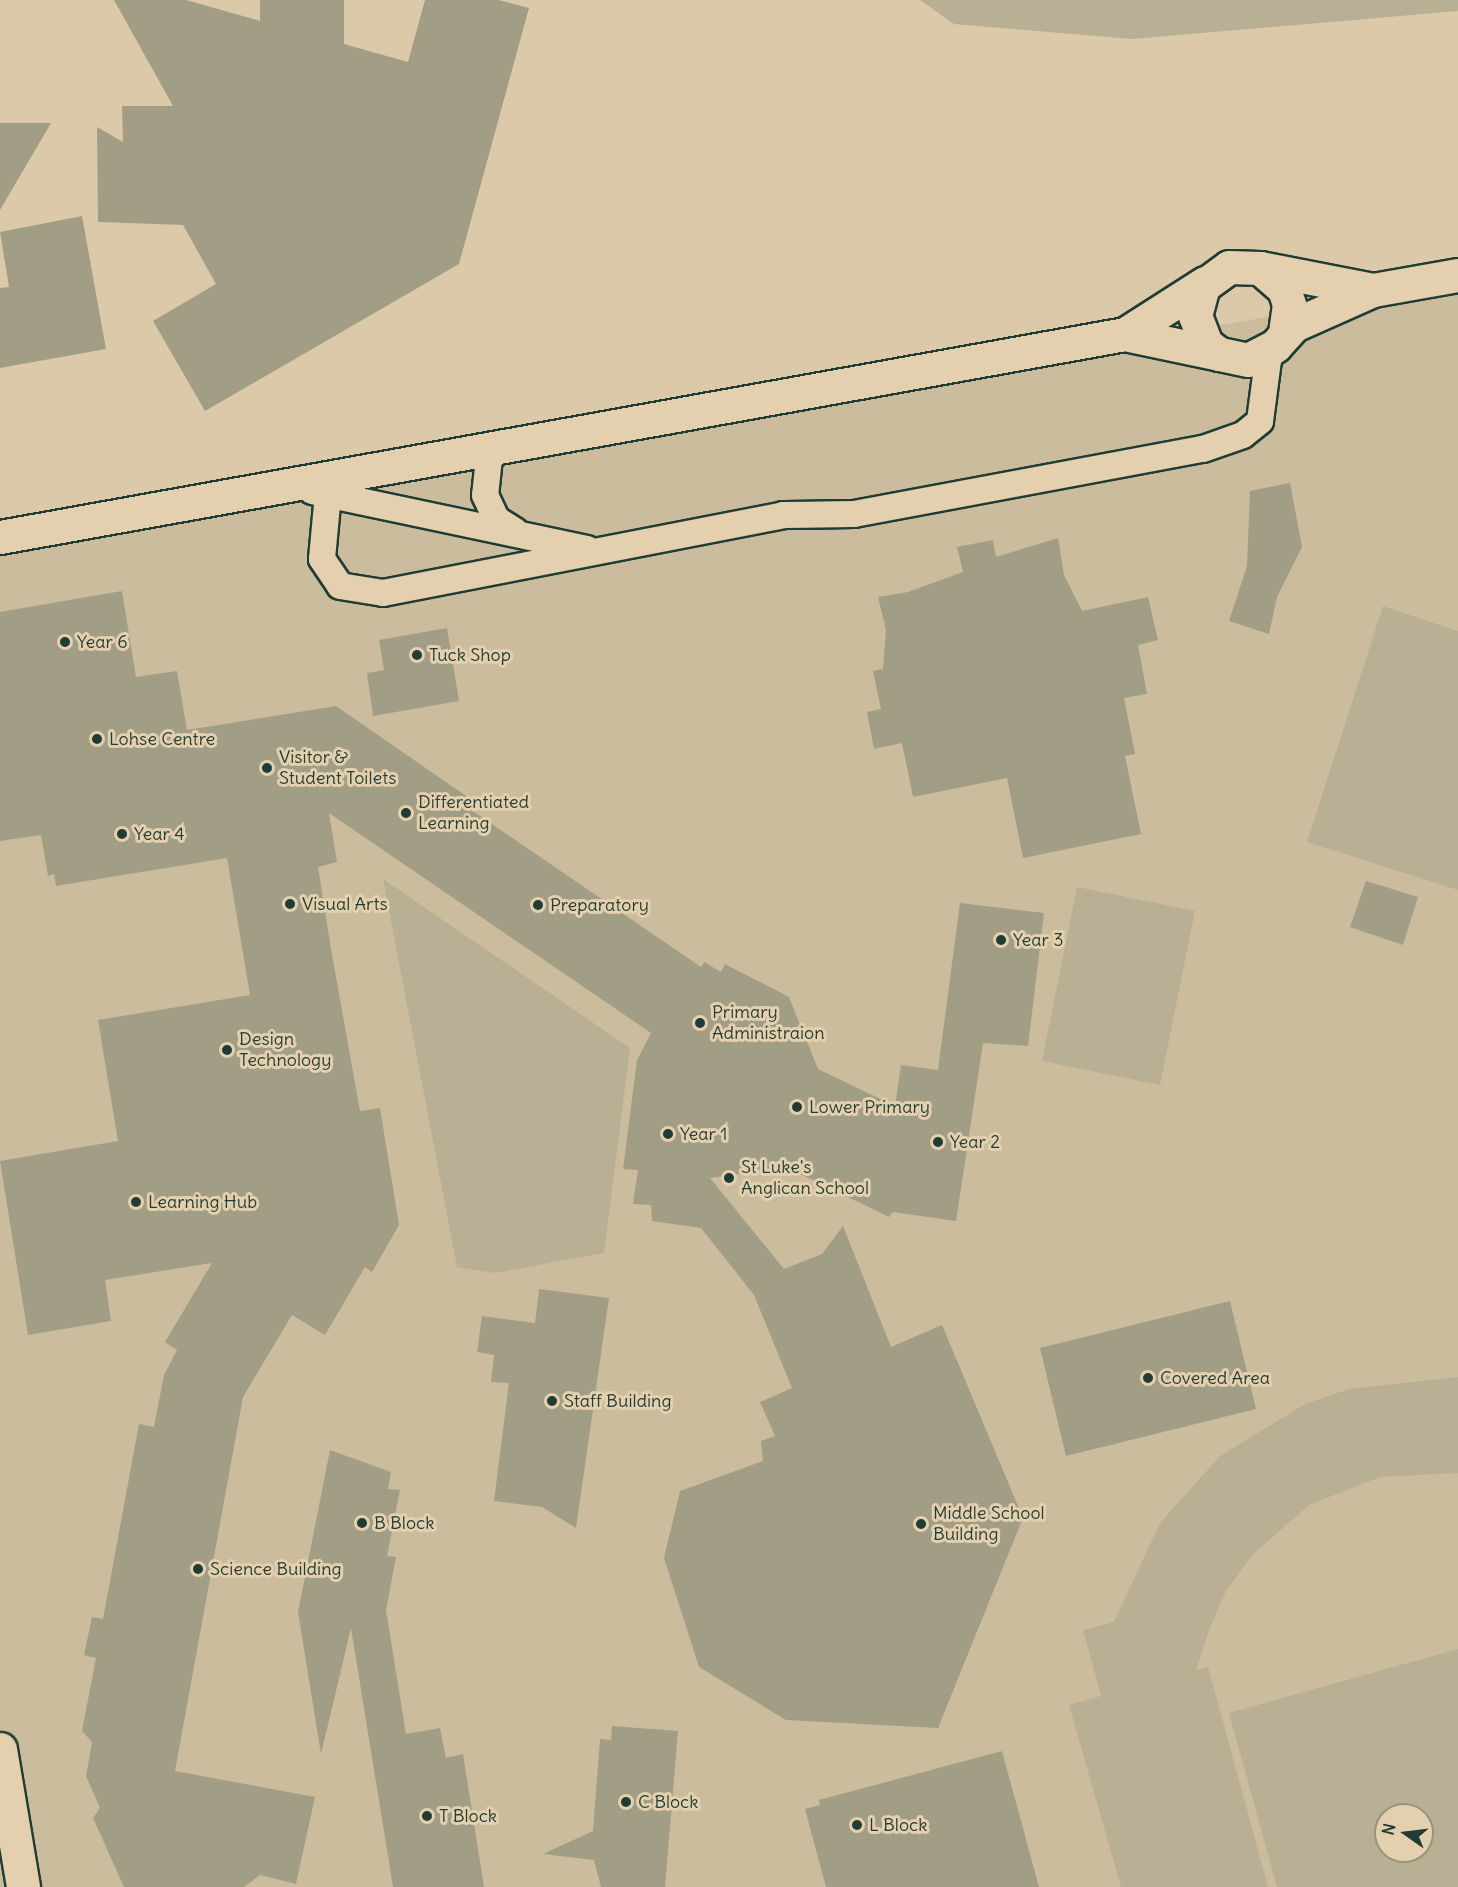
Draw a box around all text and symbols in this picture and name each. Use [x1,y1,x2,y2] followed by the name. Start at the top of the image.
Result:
[77,631,128,653] place label: Year 6
[58,635,72,649] marker: Year 6
[429,644,511,666] place label: Tuck Shop
[410,648,424,662] marker: Tuck Shop
[109,728,215,750] place label: Lohse Centre
[90,732,104,746] marker: Lohse Centre
[279,747,396,789] place label: Visitor & Student Toilets
[260,761,274,775] marker: Visitor & Student Toilets
[418,792,529,834] place label: Differentiated Learning
[399,806,413,820] marker: Differentiated Learning
[134,823,185,845] place label: Year 4
[115,827,129,841] marker: Year 4
[302,893,388,915] place label: Visual Arts
[550,894,649,916] place label: Preparatory
[283,897,297,911] marker: Visual Arts
[531,898,545,912] marker: Preparatory
[1013,929,1063,951] place label: Year 3
[994,933,1008,947] marker: Year 3
[712,1002,825,1044] place label: Primary Administraion
[693,1016,707,1030] marker: Primary Administraion
[239,1029,331,1072] place label: Design Technology
[220,1043,234,1057] marker: Design Technology
[809,1096,930,1118] place label: Lower Primary
[790,1100,804,1114] marker: Lower Primary
[680,1123,727,1145] place label: Year 1
[661,1127,675,1141] marker: Year 1
[950,1131,1000,1153] place label: Year 2
[931,1135,945,1149] marker: Year 2
[741,1157,869,1200] place label: St Luke's Anglican School
[722,1171,736,1185] marker: St Luke's Anglican School
[148,1191,257,1213] place label: Learning Hub
[129,1195,143,1209] marker: Learning Hub
[1160,1367,1270,1389] place label: Covered Area
[1141,1371,1155,1385] marker: Covered Area
[564,1390,672,1412] place label: Staff Building
[545,1394,559,1408] marker: Staff Building
[933,1503,1045,1546] place label: Middle School Building
[374,1512,434,1534] place label: B Block
[355,1516,369,1530] marker: B Block
[914,1517,928,1531] marker: Middle School Building
[210,1558,342,1580] place label: Science Building
[191,1562,205,1576] marker: Science Building
[638,1791,698,1813] place label: C Block
[619,1795,633,1809] marker: C Block
[1374,1803,1434,1863] north arrow
[439,1805,497,1827] place label: T Block
[420,1809,434,1823] marker: T Block
[869,1814,927,1836] place label: L Block
[850,1818,864,1832] marker: L Block
[1377,1821,1400,1837] text: N

